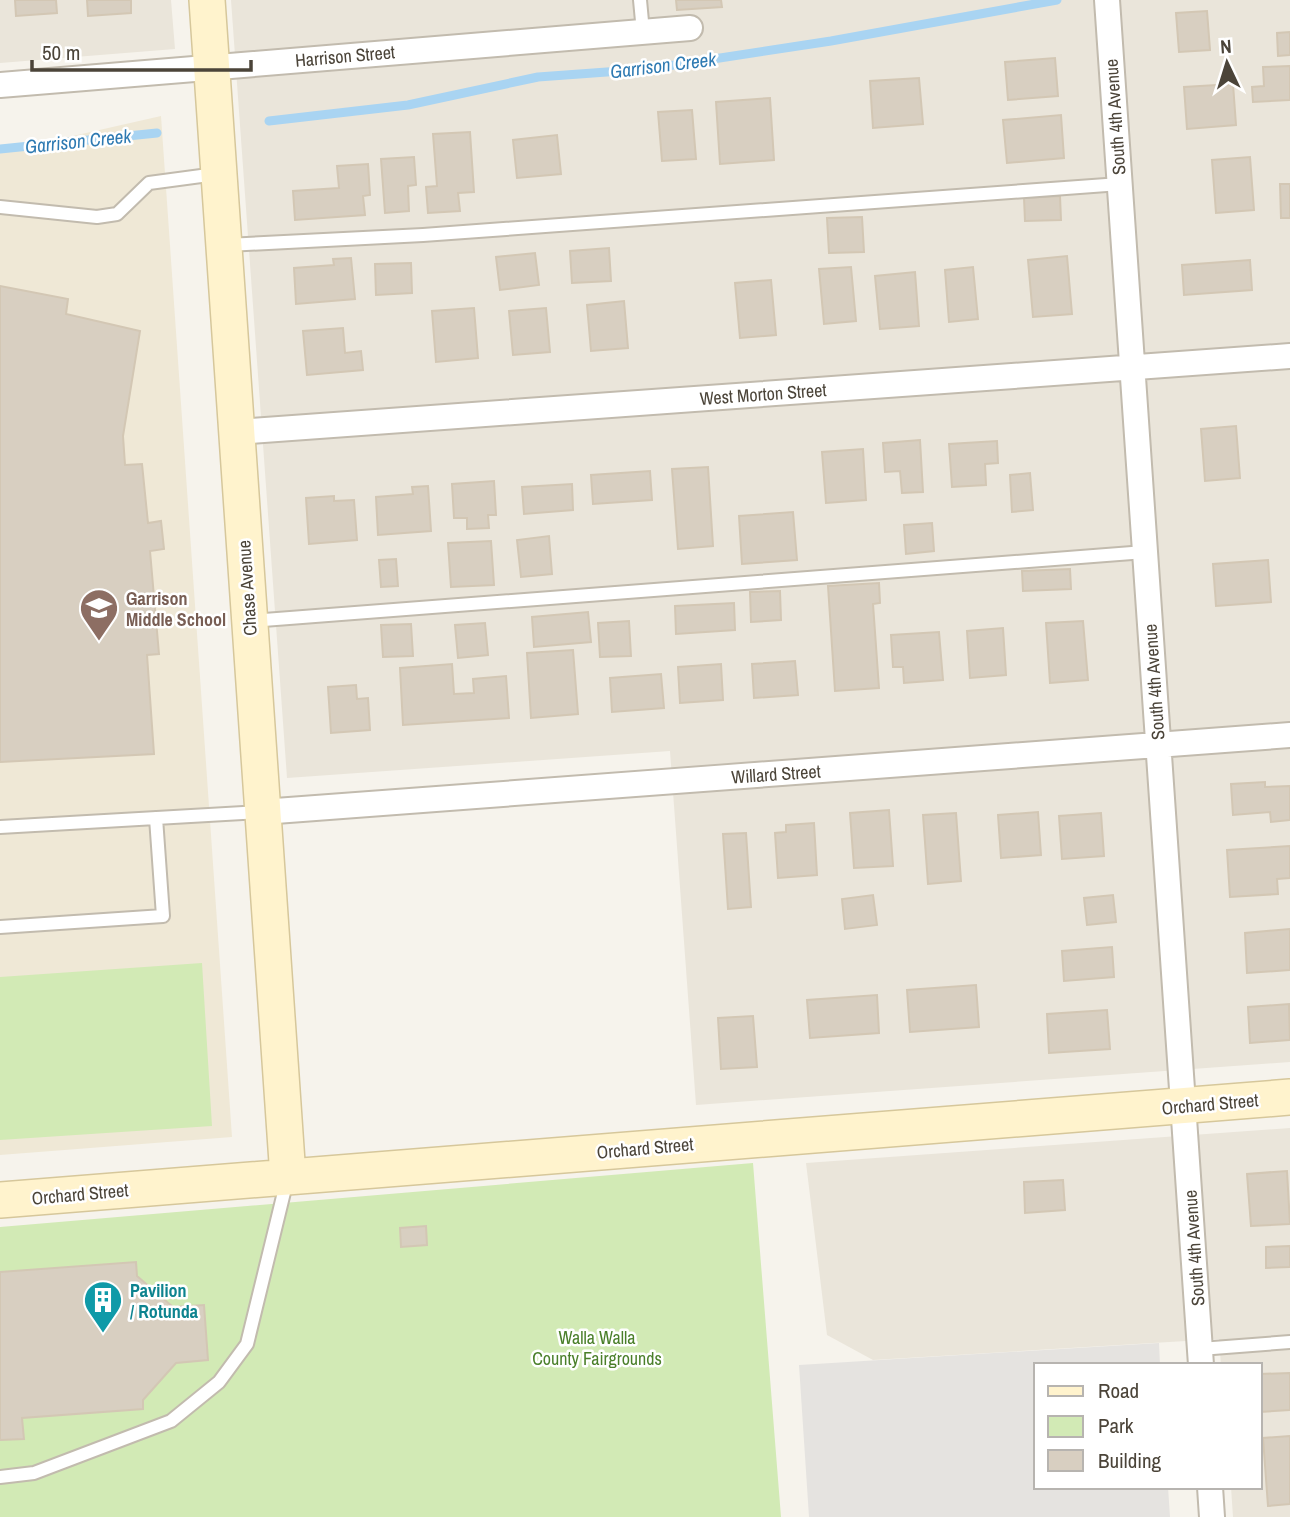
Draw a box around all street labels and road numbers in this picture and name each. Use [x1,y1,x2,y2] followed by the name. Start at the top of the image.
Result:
[294,39,396,73] street label: Harrison Street
[1098,58,1132,176] street label: South 4th Avenue
[699,377,827,411] street label: West Morton Street
[231,539,263,637] street label: Chase Avenue
[1137,623,1171,741] street label: South 4th Avenue
[731,758,821,790] street label: Willard Street
[1161,1087,1259,1121] street label: Orchard Street
[596,1131,694,1165] street label: Orchard Street
[31,1177,129,1211] street label: Orchard Street
[1177,1189,1211,1307] street label: South 4th Avenue

